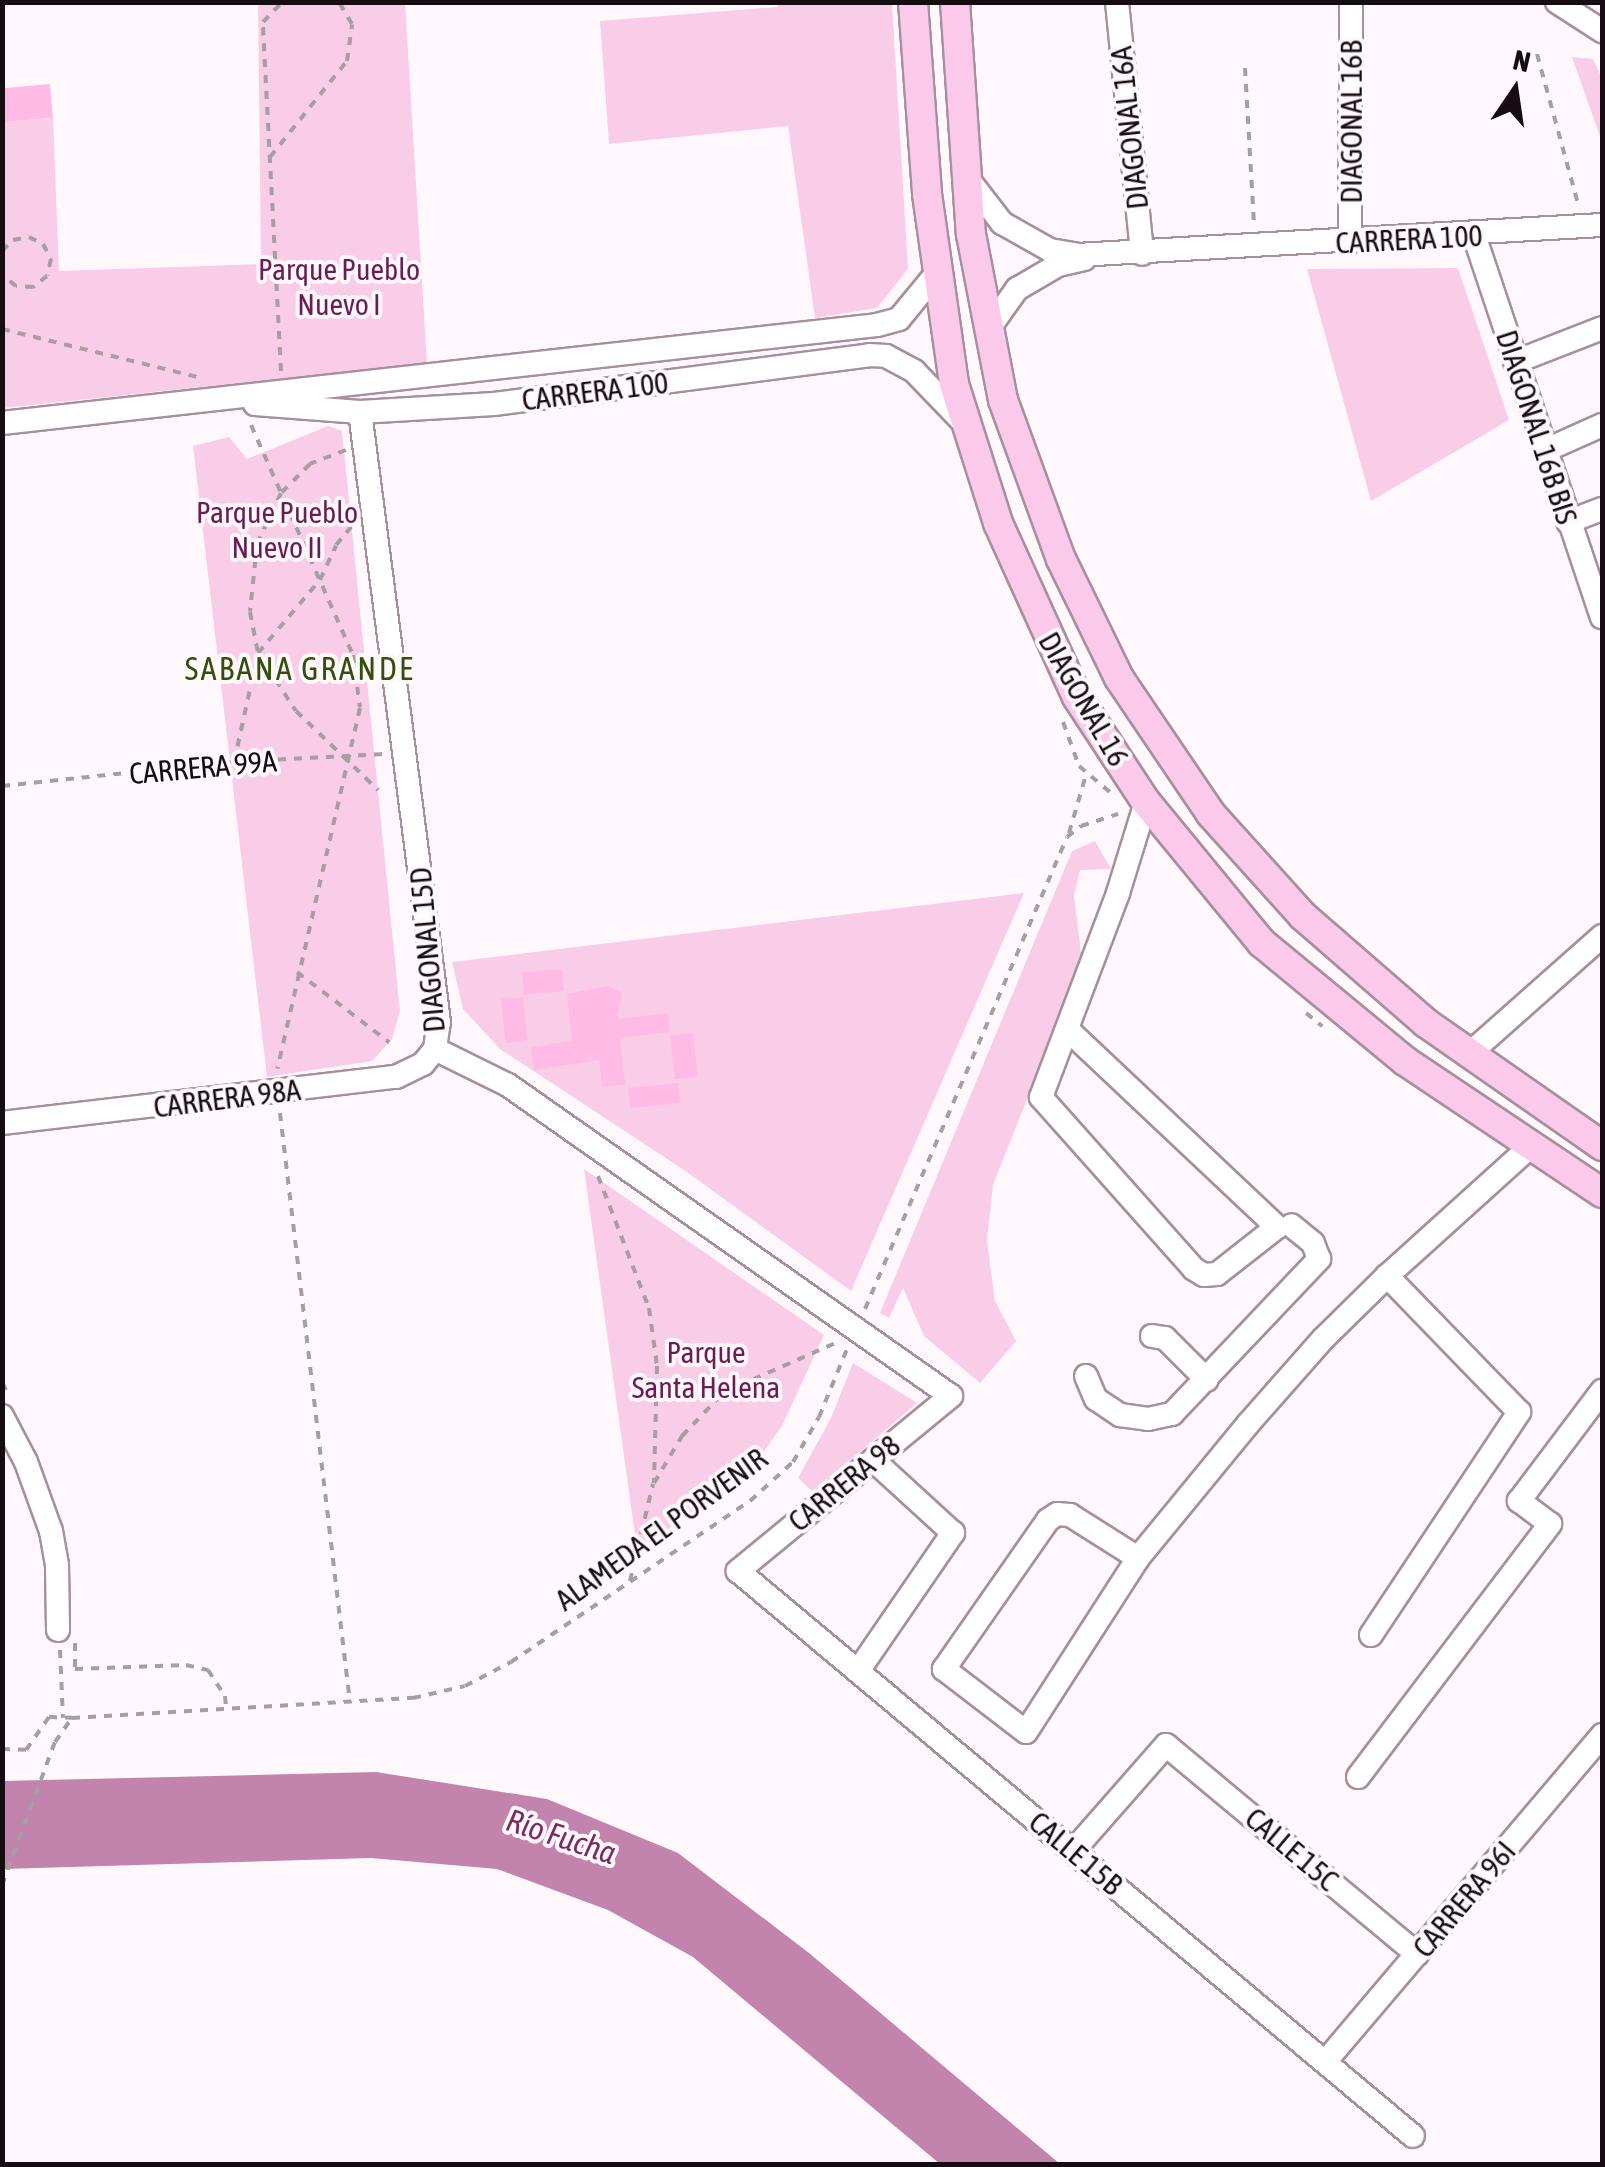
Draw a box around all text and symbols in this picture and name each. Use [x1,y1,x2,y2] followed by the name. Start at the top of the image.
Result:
[1333,40,1369,204] street label: DIAGONAL 16B
[1465,40,1565,140] north arrow
[1510,43,1533,78] text: N
[1103,45,1155,211] street label: DIAGONAL 16A
[1335,217,1483,261] street label: CARRERA 100
[258,251,420,322] park label: Parque Pueblo Nuevo I
[1489,326,1585,528] street label: DIAGONAL 16B BIS
[520,364,670,418] street label: CARRERA 100
[196,494,358,564] park label: Parque Pueblo Nuevo II
[1031,626,1137,772] street label: DIAGONAL 16
[185,650,415,688] district label: SABANA GRANDE
[128,743,278,791] street label: CARRERA 99A
[402,866,452,1034] street label: DIAGONAL 15D
[152,1071,302,1125] street label: CARRERA 98A
[632,1334,780,1404] park label: Parque Santa Helena
[781,1427,907,1539] street label: CARRERA 98
[548,1440,774,1618] street label: ALAMEDA EL PORVENIR
[1238,1800,1346,1898] street label: CALLE 15C
[501,1801,621,1873] water label: Río Fucha
[1022,1804,1130,1902] street label: CALLE 15B
[1405,1834,1523,1964] street label: CARRERA 96I

